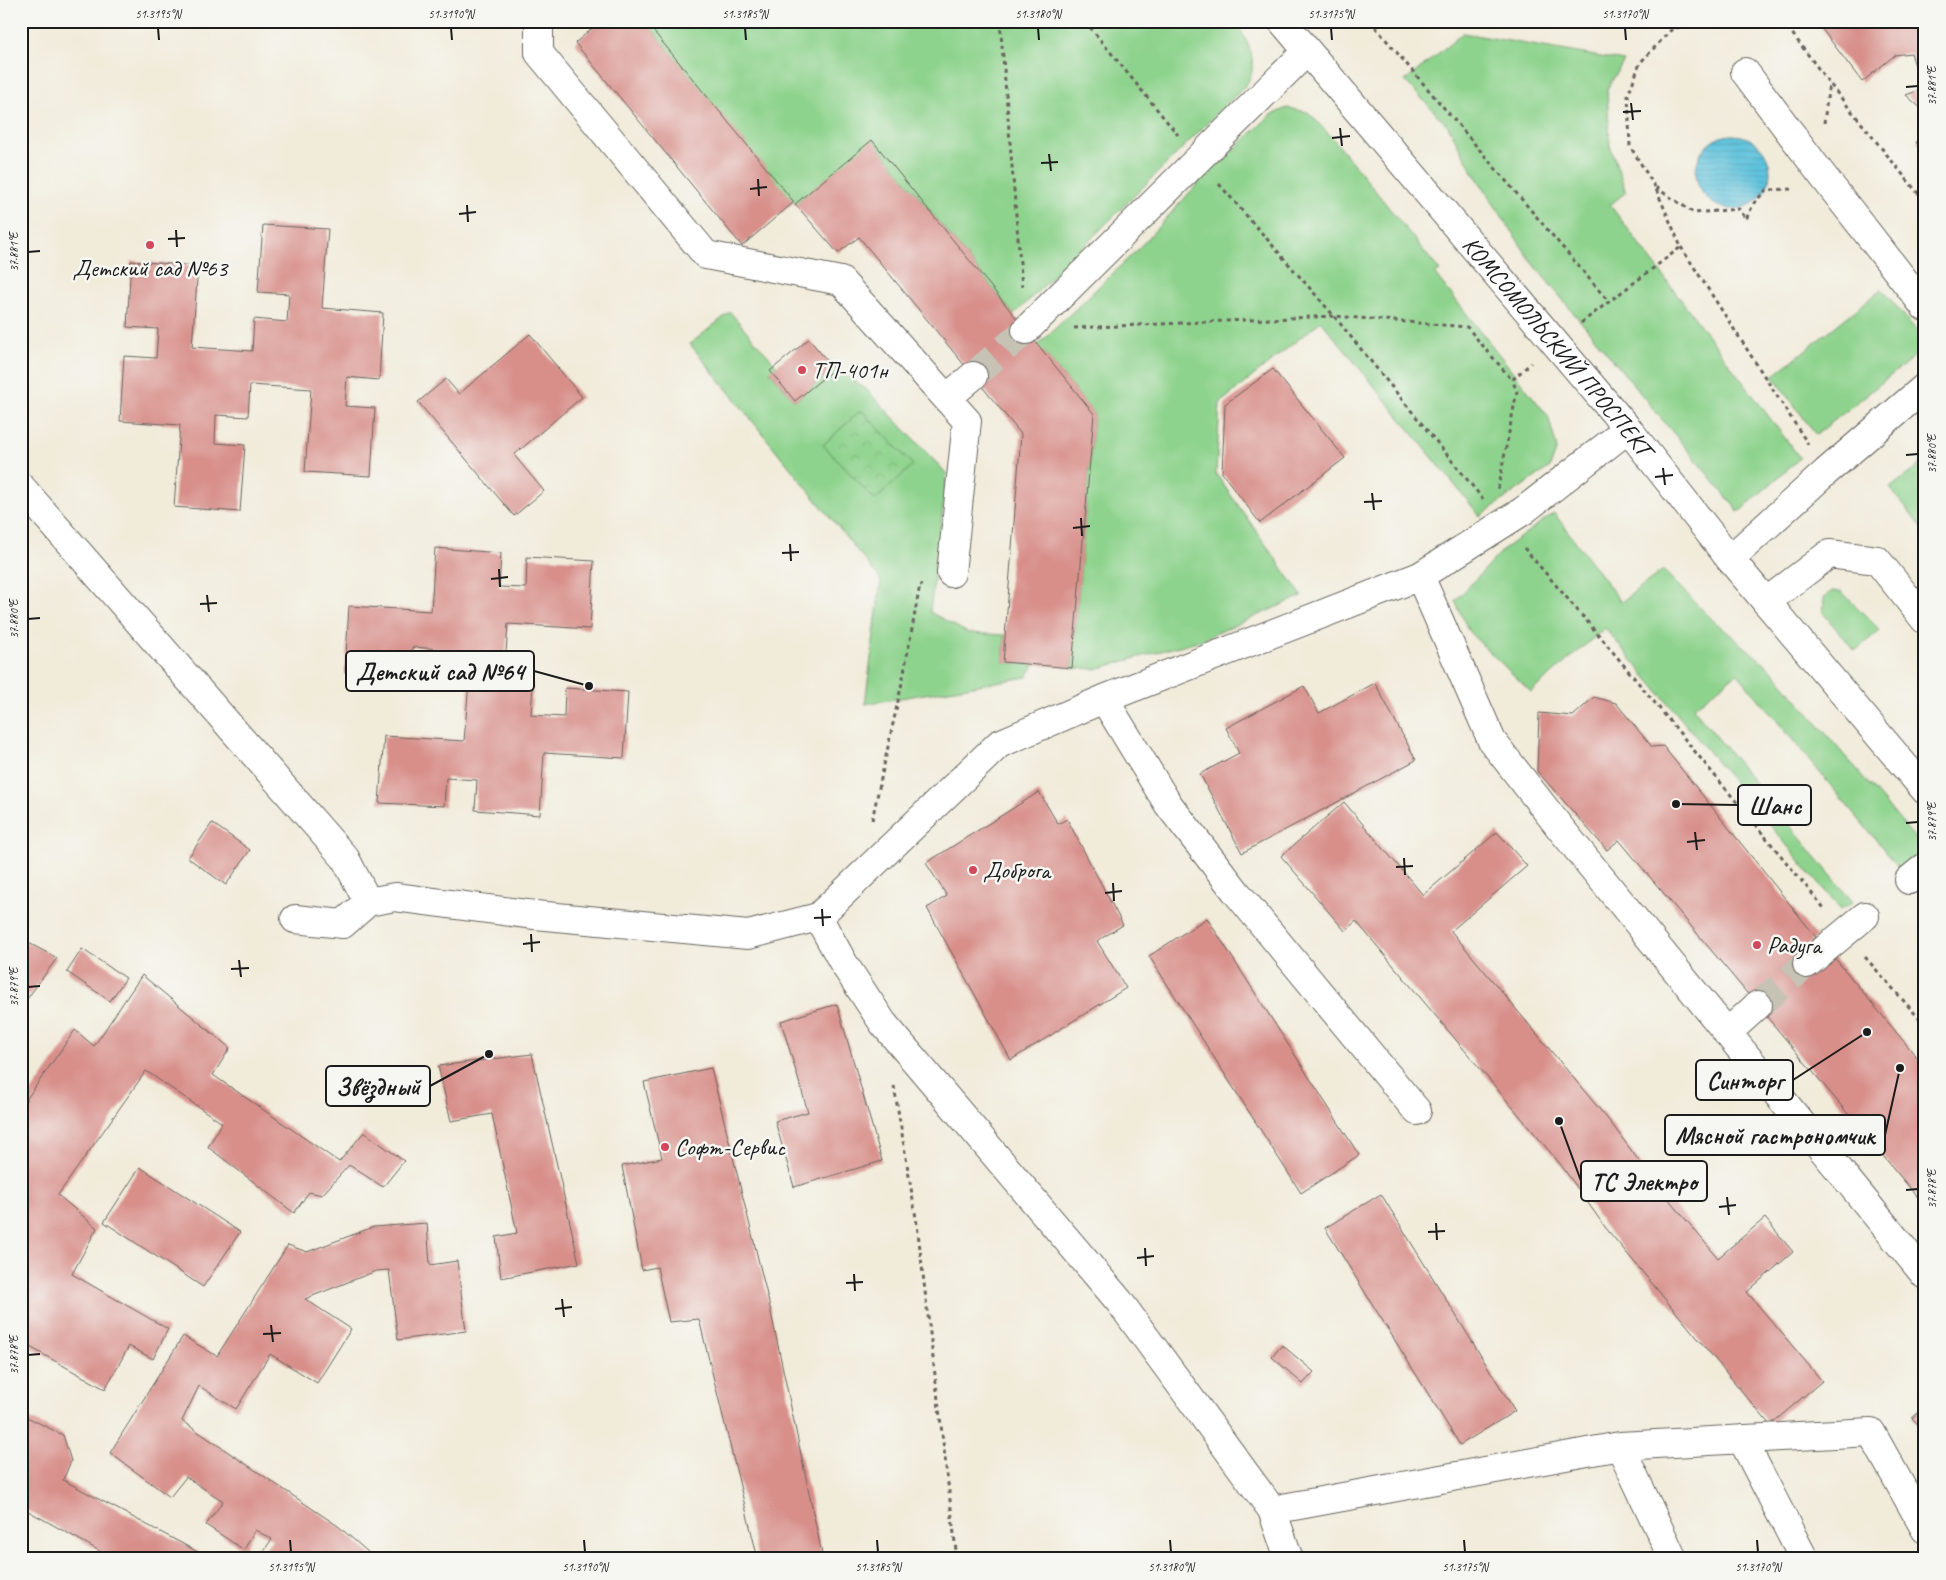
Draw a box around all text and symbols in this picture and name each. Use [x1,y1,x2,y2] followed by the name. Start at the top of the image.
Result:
[135,6,182,22] text: 51.3195°N
[428,6,475,22] text: 51.3190°N
[722,6,769,22] text: 51.3185°N
[1015,6,1062,22] text: 51.3180°N
[1308,6,1355,22] text: 51.3175°N
[1602,6,1649,22] text: 51.3170°N
[1924,65,1940,106] text: 37.881°E
[1456,230,1662,467] street label: КОМСОМОЛЬСКИЙ ПРОСПЕКТ
[6,231,22,272] text: 37.881°E
[144,239,156,251] marker: Детский сад №63
[73,253,230,283] place label: Детский сад №63
[812,355,890,385] place label: ТП-401н
[796,364,808,376] marker: ТП-401н
[1924,433,1940,474] text: 37.880°E
[6,598,22,639] text: 37.880°E
[346,651,534,691] callout: Детский сад №64
[356,656,527,688] text: Детский сад №64
[1738,785,1811,825] callout: Шанс
[1749,790,1803,822] text: Шанс
[1924,801,1940,842] text: 37.879°E
[983,855,1052,885] place label: Доброга
[967,864,979,876] marker: Доброга
[1767,930,1823,960] place label: Радуга
[1751,939,1763,951] marker: Радуга
[6,966,22,1007] text: 37.879°E
[1696,1060,1793,1100] callout: Синторг
[1707,1065,1787,1097] text: Синторг
[326,1066,430,1106] callout: Звёздный
[336,1071,423,1103] text: Звёздный
[1665,1115,1885,1155] callout: Мясной гастрономчик
[1675,1120,1877,1152] text: Мясной гастрономчик
[675,1132,786,1162] place label: Софт-Сервис
[659,1141,671,1153] marker: Софт-Сервис
[1581,1161,1707,1201] callout: ТС Электро
[1591,1166,1699,1198] text: ТС Электро
[1924,1168,1940,1209] text: 37.878°E
[6,1334,22,1375] text: 37.878°E
[268,1559,315,1575] text: 51.3195°N
[562,1559,609,1575] text: 51.3190°N
[855,1559,902,1575] text: 51.3185°N
[1148,1559,1195,1575] text: 51.3180°N
[1442,1559,1489,1575] text: 51.3175°N
[1735,1559,1782,1575] text: 51.3170°N

